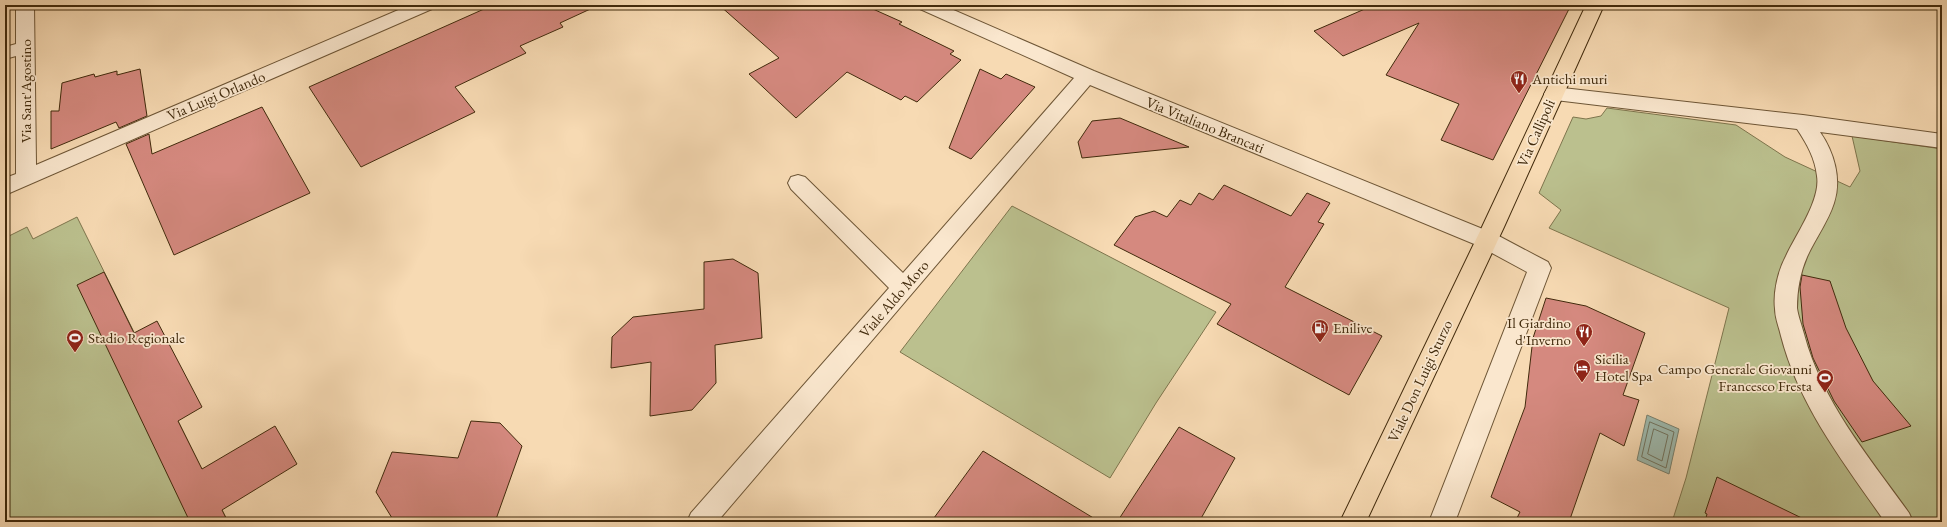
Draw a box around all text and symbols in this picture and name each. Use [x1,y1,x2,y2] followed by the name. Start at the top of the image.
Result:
[16,39,35,143] street label: Via Sant'Agostino
[164,66,268,125] street label: Via Luigi Orlando
[1509,69,1529,94] restaurant icon: Antichi muri
[1531,69,1608,88] place label: Antichi muri
[1143,92,1268,157] street label: Via Vitaliano Brancati
[1512,96,1559,170] street label: Via Callipoli
[855,256,933,341] street label: Viale Aldo Moro
[1507,313,1571,349] place label: Il Giardino d'Inverno
[1383,317,1456,445] street label: Viale Don Luigi Sturzo
[1310,318,1330,343] fuel station icon: Enilive
[1333,318,1373,337] place label: Enilive
[1574,322,1594,347] restaurant icon: Il Giardino d'Inverno
[65,328,85,353] sports icon: Stadio Regionale
[88,328,185,347] place label: Stadio Regionale
[1595,349,1652,385] place label: Sicilia Hotel Spa
[1572,358,1592,383] hotel icon: Sicilia Hotel Spa
[1658,359,1812,395] place label: Campo Generale Giovanni Francesco Fresta
[1815,368,1835,393] sports icon: Campo Generale Giovanni Francesco Fresta

